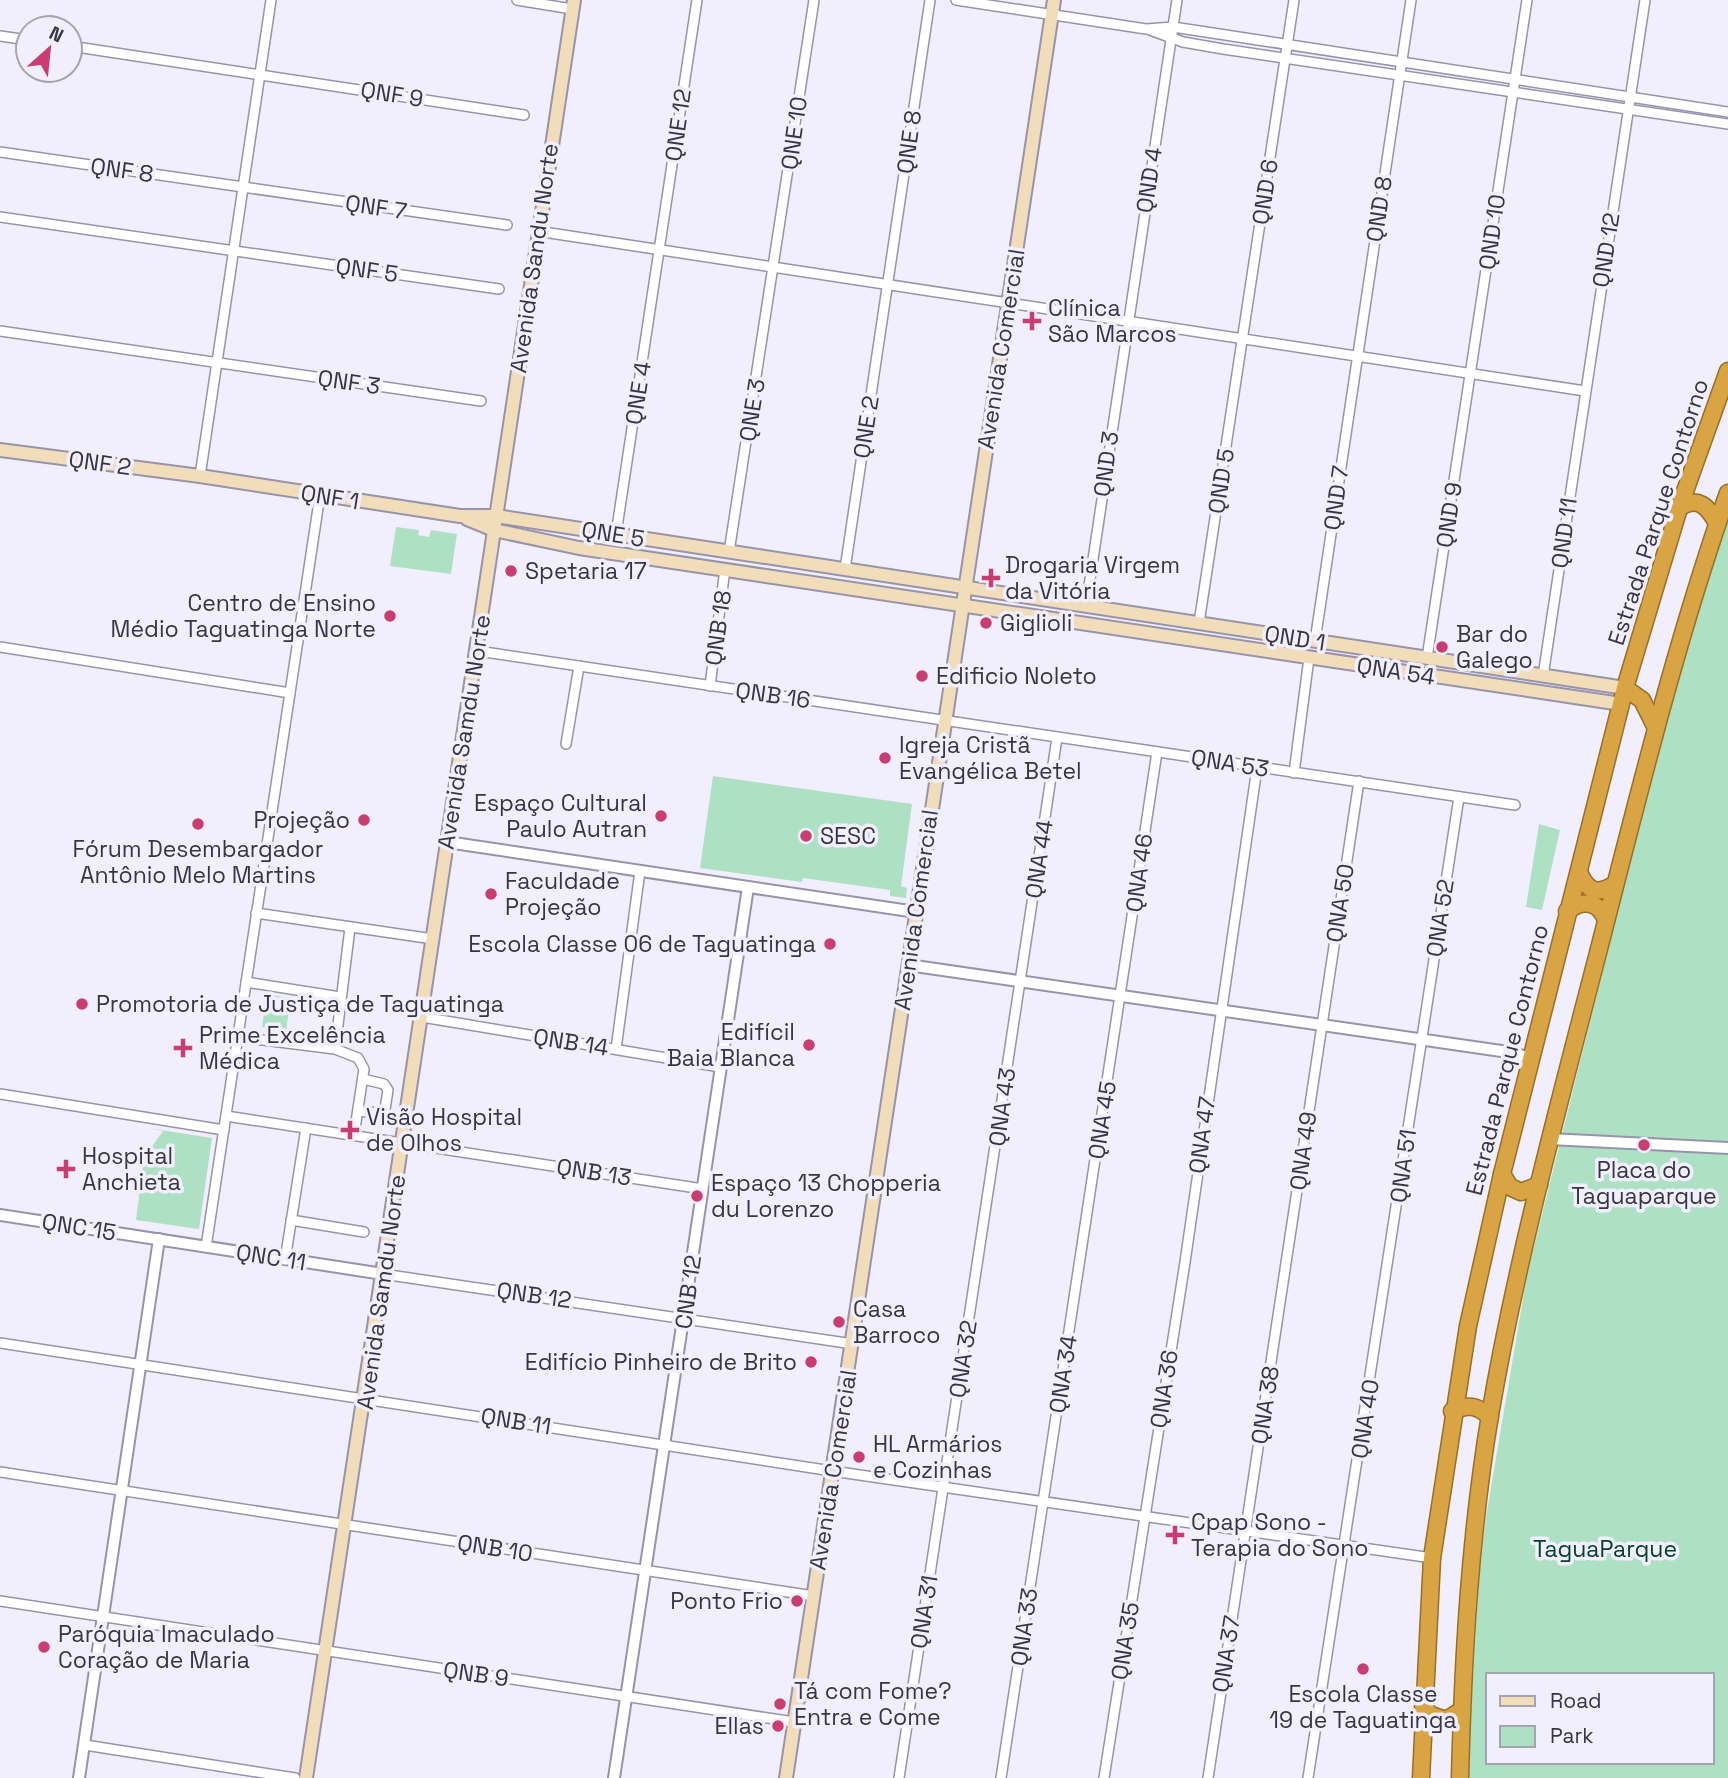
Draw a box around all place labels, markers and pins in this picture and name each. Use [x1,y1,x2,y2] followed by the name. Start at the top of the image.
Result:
[1048,293,1177,349] place label: Clínica São Marcos
[1022,311,1042,331] marker: Clínica São Marcos
[1005,550,1180,606] place label: Drogaria Virgem da Vitória
[525,556,647,586] place label: Spetaria 17
[503,563,519,579] marker: Spetaria 17
[983,570,999,586] marker: Drogaria Virgem da Vitória
[111,588,376,644] place label: Centro de Ensino Médio Taguatinga Norte
[382,608,398,624] marker: Centro de Ensino Médio Taguatinga Norte
[1000,608,1072,638] place label: Giglioli
[978,615,994,631] marker: Giglioli
[1456,619,1533,675] place label: Bar do Galego
[1434,639,1450,655] marker: Bar do Galego
[936,661,1097,691] place label: Edificio Noleto
[914,668,930,684] marker: Edificio Noleto
[899,730,1082,786] place label: Igreja Cristã Evangélica Betel
[877,750,893,766] marker: Igreja Cristã Evangélica Betel
[474,788,647,844] place label: Espaço Cultural Paulo Autran
[254,805,350,835] place label: Projeção
[653,808,669,824] marker: Espaço Cultural Paulo Autran
[356,812,372,828] marker: Projeção
[190,816,206,832] marker: Fórum Desembargador Antônio Melo Martins
[820,821,876,851] place label: SESC
[798,828,814,844] marker: SESC
[73,834,323,890] place label: Fórum Desembargador Antônio Melo Martins
[505,866,620,922] place label: Faculdade Projeção
[483,886,499,902] marker: Faculdade Projeção
[468,929,816,959] place label: Escola Classe 06 de Taguatinga
[822,936,838,952] marker: Escola Classe 06 de Taguatinga
[96,989,504,1019] place label: Promotoria de Justiça de Taguatinga
[74,996,90,1012] marker: Promotoria de Justiça de Taguatinga
[667,1017,795,1073] place label: Edifícil Baia Blanca
[199,1020,386,1076] place label: Prime Excelência Médica
[801,1037,817,1053] marker: Edifícil Baia Blanca
[173,1038,193,1058] marker: Prime Excelência Médica
[366,1102,522,1158] place label: Visão Hospital de Olhos
[340,1120,360,1140] marker: Visão Hospital de Olhos
[1636,1137,1652,1153] marker: Placa do Taguaparque
[82,1141,181,1197] place label: Hospital Anchieta
[1571,1155,1717,1211] place label: Placa do Taguaparque
[56,1159,76,1179] marker: Hospital Anchieta
[711,1168,941,1224] place label: Espaço 13 Chopperia du Lorenzo
[689,1188,705,1204] marker: Espaço 13 Chopperia du Lorenzo
[853,1294,941,1350] place label: Casa Barroco
[831,1314,847,1330] marker: Casa Barroco
[525,1347,797,1377] place label: Edifício Pinheiro de Brito
[803,1354,819,1370] marker: Edifício Pinheiro de Brito
[873,1429,1002,1485] place label: HL Armários e Cozinhas
[851,1449,867,1465] marker: HL Armários e Cozinhas
[1191,1507,1368,1563] place label: Cpap Sono - Terapia do Sono
[1165,1525,1185,1545] marker: Cpap Sono - Terapia do Sono
[670,1586,783,1616] place label: Ponto Frio
[789,1593,805,1609] marker: Ponto Frio
[58,1619,275,1675] place label: Paróquia Imaculado Coração de Maria
[36,1639,52,1655] marker: Paróquia Imaculado Coração de Maria
[1355,1661,1371,1677] marker: Escola Classe 19 de Taguatinga
[794,1676,952,1732] place label: Tá com Fome? Entra e Come
[1269,1679,1457,1735] place label: Escola Classe 19 de Taguatinga
[772,1696,788,1712] marker: Tá com Fome? Entra e Come
[715,1711,764,1741] place label: Ellas
[770,1718,786,1734] marker: Ellas

